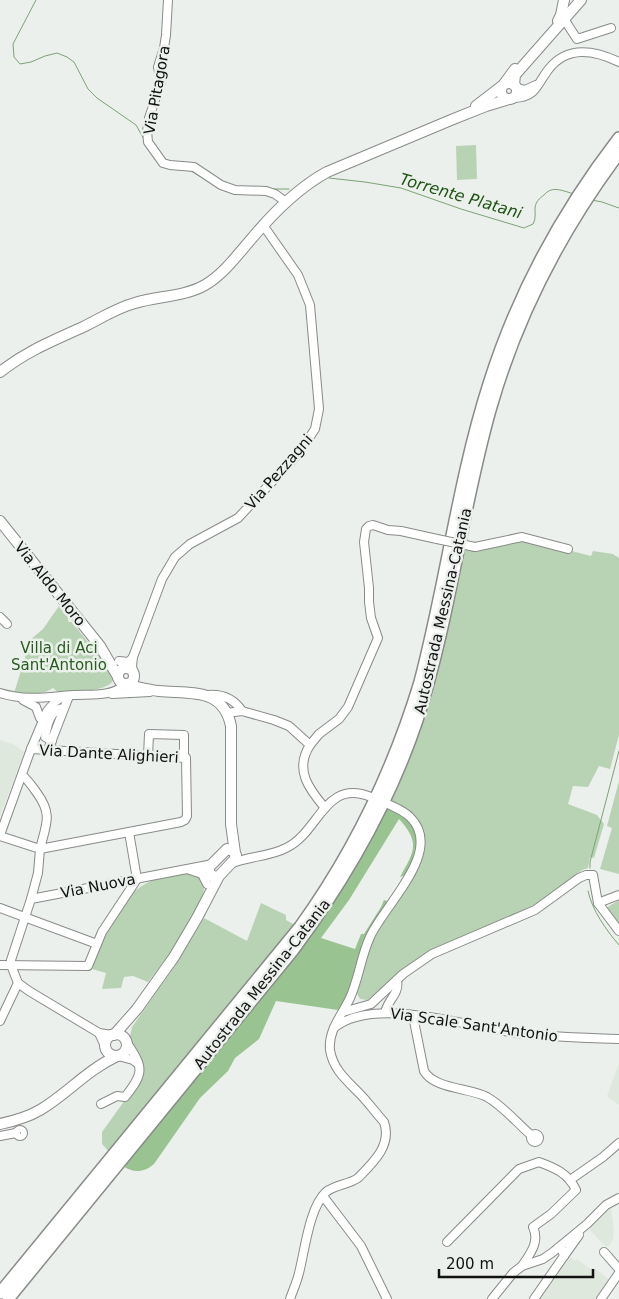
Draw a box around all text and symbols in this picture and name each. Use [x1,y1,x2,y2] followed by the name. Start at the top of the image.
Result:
[140,44,174,136] street label: Via Pitagora
[398,169,525,223] water label: Torrente Platani
[241,431,317,513] street label: Via Pezzagni
[410,506,476,716] street label: Autostrada Messina-Catania
[11,538,89,630] street label: Via Aldo Moro
[11,639,107,674] park label: Villa di Aci Sant'Antonio
[39,741,179,767] street label: Via Dante Alighieri
[59,870,137,902] street label: Via Nuova
[190,895,334,1073] street label: Autostrada Messina-Catania
[389,1004,559,1046] street label: Via Scale Sant'Antonio
[439,1246,593,1278] scale bar
[446,1255,494,1273] text: 200 m

